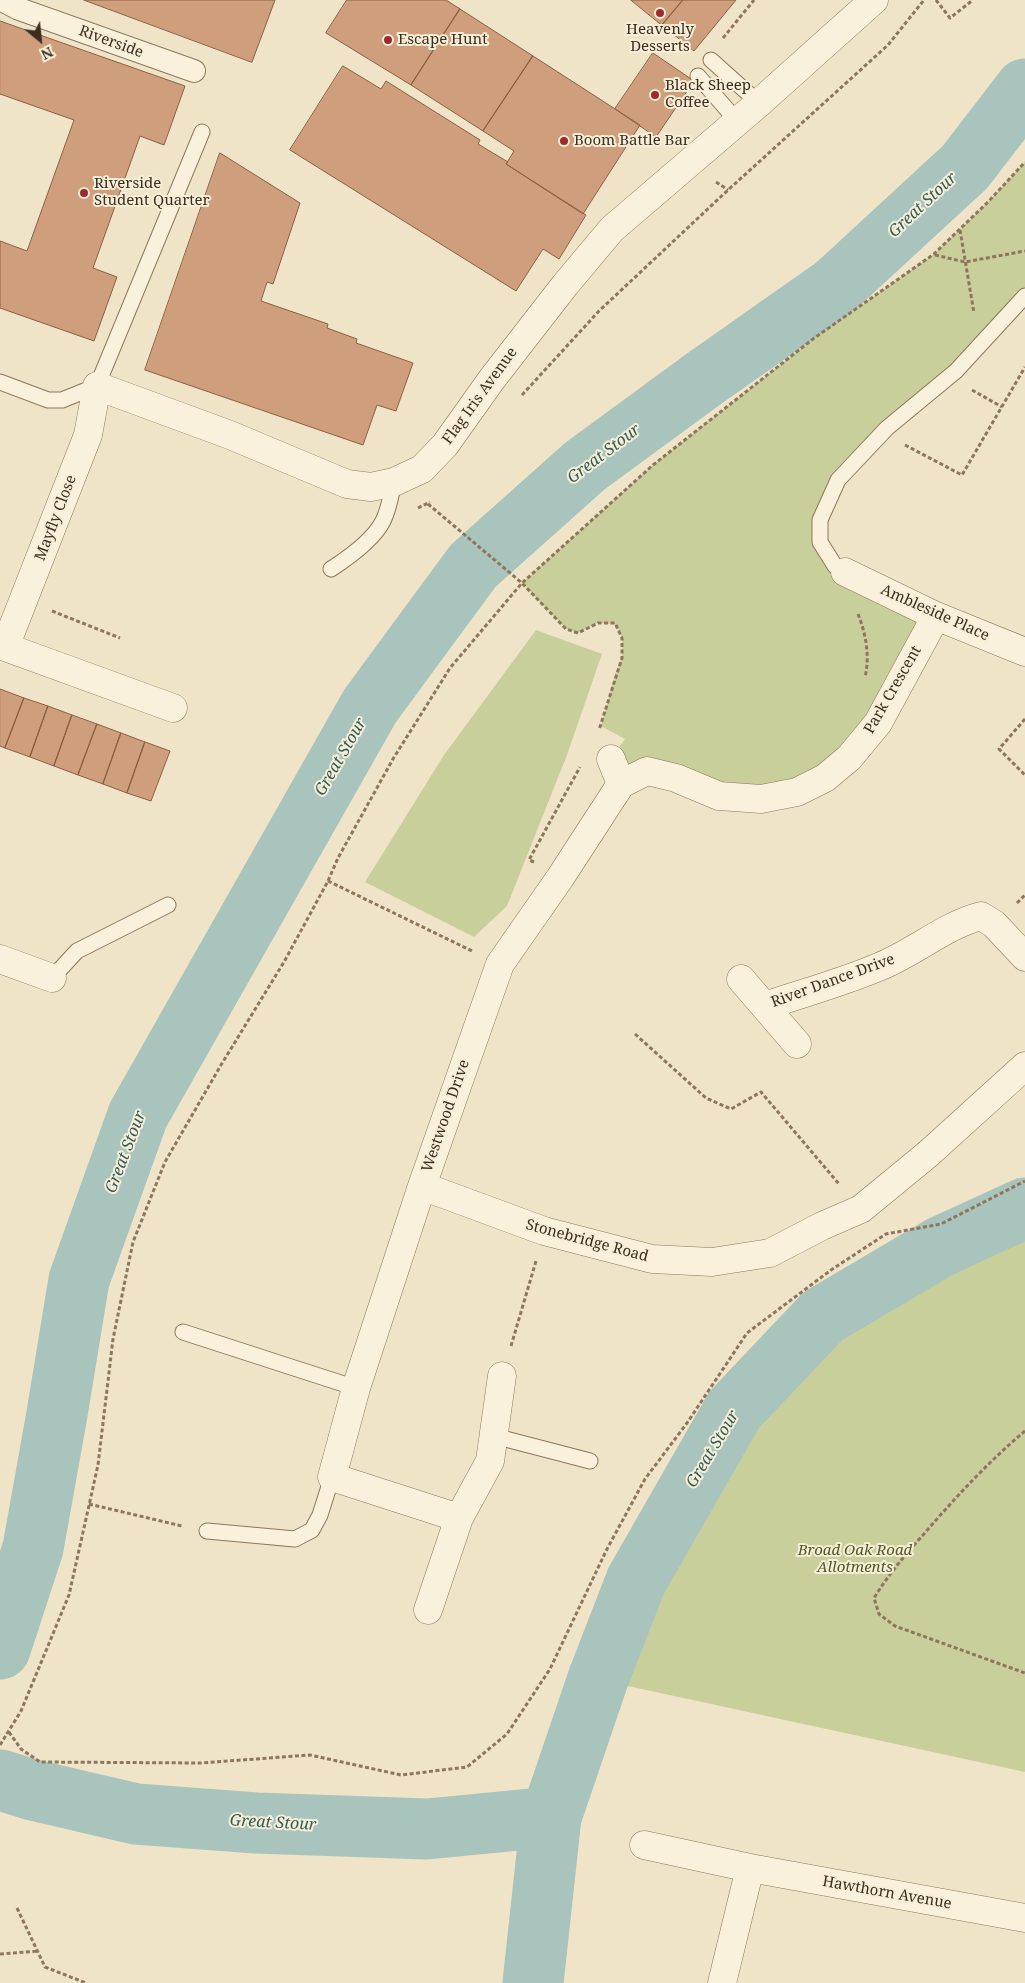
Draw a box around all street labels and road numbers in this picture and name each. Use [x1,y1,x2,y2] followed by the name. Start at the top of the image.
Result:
[76,22,146,62] street label: Riverside
[439,344,521,448] street label: Flag Iris Avenue
[31,473,81,563] street label: Mayfly Close
[878,581,992,645] street label: Ambleside Place
[861,643,925,737] street label: Park Crescent
[769,950,897,1012] street label: River Dance Drive
[418,1057,474,1175] street label: Westwood Drive
[524,1216,650,1266] street label: Stonebridge Road
[821,1873,953,1913] street label: Hawthorn Avenue

